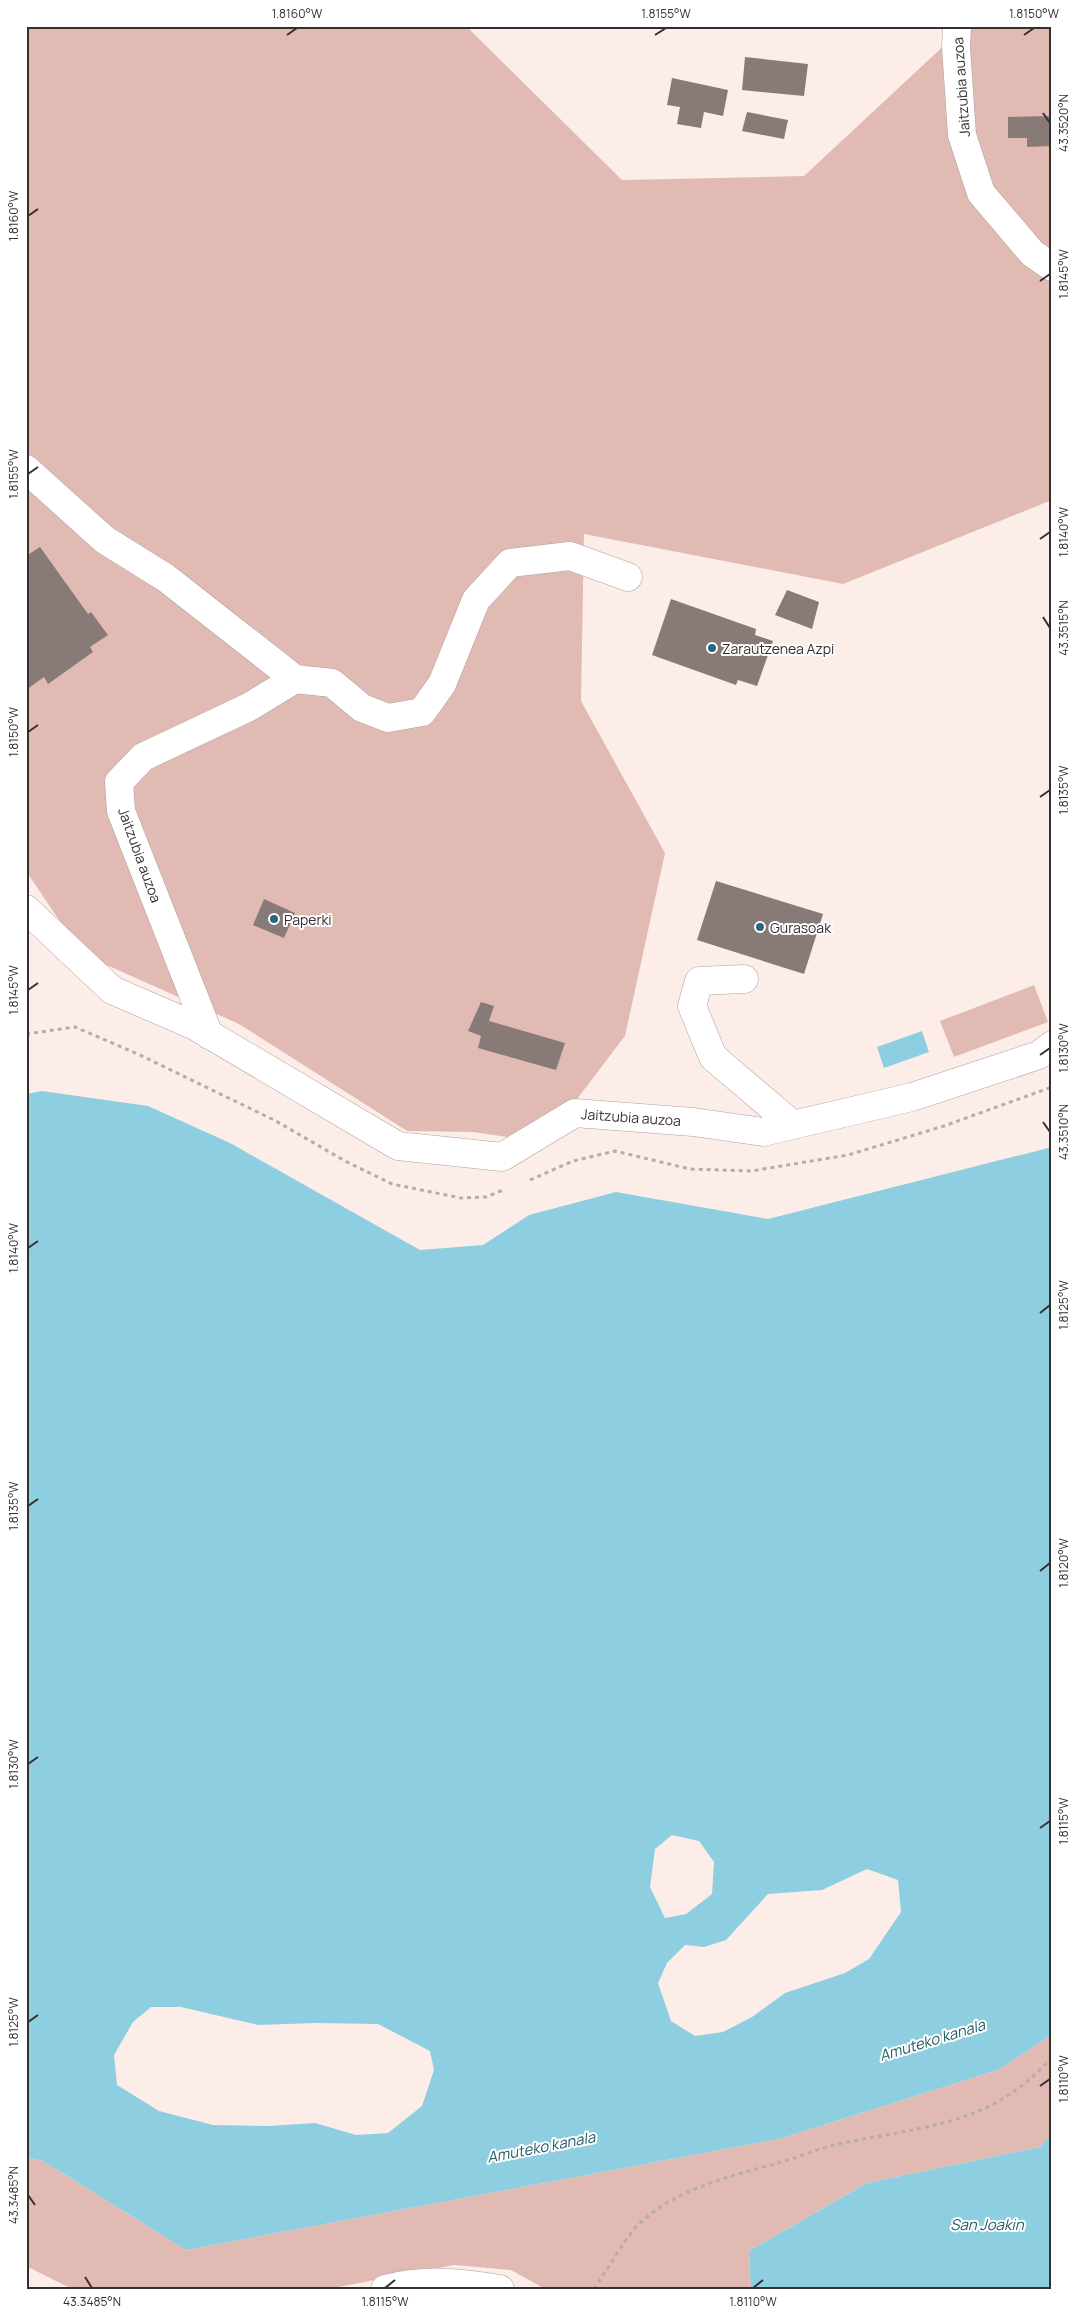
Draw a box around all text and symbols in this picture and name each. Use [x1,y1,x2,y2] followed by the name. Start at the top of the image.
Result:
[272,5,323,22] text: 1.8160°W
[641,5,691,22] text: 1.8155°W
[1009,5,1060,22] text: 1.8150°W
[948,36,974,138] street label: Jaitzubia auzoa
[1055,94,1072,152] text: 43.3520°N
[5,190,22,241] text: 1.8160°W
[1055,248,1072,299] text: 1.8145°W
[5,449,22,499] text: 1.8155°W
[1055,506,1072,557] text: 1.8140°W
[1055,600,1072,656] text: 43.3515°N
[722,639,834,658] place label: Zarautzenea Azpi
[706,642,718,654] marker: Zarautzenea Azpi
[5,706,22,757] text: 1.8150°W
[1055,765,1072,815] text: 1.8135°W
[114,805,166,905] street label: Jaitzubia auzoa
[284,910,332,929] place label: Paperki
[268,913,280,925] marker: Paperki
[770,918,832,937] place label: Gurasoak
[754,921,766,933] marker: Gurasoak
[5,964,22,1015] text: 1.8145°W
[1055,1022,1072,1073] text: 1.8130°W
[580,1104,682,1130] street label: Jaitzubia auzoa
[1055,1104,1072,1160] text: 43.3510°N
[5,1222,22,1273] text: 1.8140°W
[1055,1280,1072,1330] text: 1.8125°W
[5,1481,22,1531] text: 1.8135°W
[1055,1537,1072,1588] text: 1.8120°W
[5,1738,22,1789] text: 1.8130°W
[1055,1797,1072,1845] text: 1.8115°W
[5,1997,22,2047] text: 1.8125°W
[877,2014,988,2066] water label: Amuteko kanala
[1055,2054,1072,2103] text: 1.8110°W
[485,2126,597,2168] water label: Amuteko kanala
[5,2166,22,2224] text: 43.3485°N
[950,2214,1025,2235] water label: San Joakin
[63,2293,121,2310] text: 43.3485°N
[361,2293,409,2310] text: 1.8115°W
[729,2293,778,2310] text: 1.8110°W

